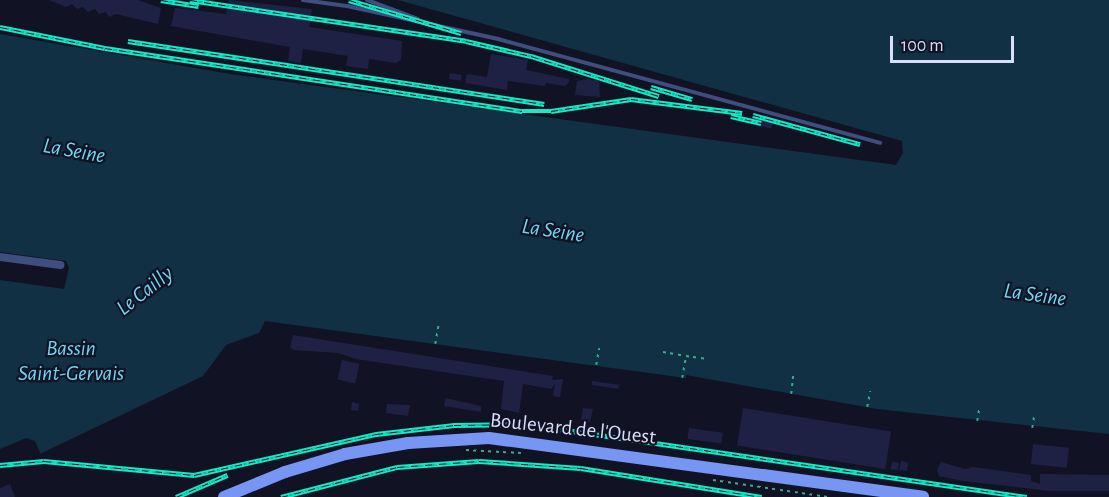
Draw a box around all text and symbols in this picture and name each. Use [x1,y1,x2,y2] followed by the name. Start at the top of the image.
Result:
[893,24,1018,62] scale bar
[901,37,944,55] text: 100 m
[41,133,107,169] water label: La Seine
[520,213,586,249] water label: La Seine
[111,261,179,321] water label: Le Cailly
[1002,278,1068,312] water label: La Seine
[18,335,124,386] water label: Bassin Saint-Gervais
[489,408,657,450] street label: Boulevard de l'Ouest

